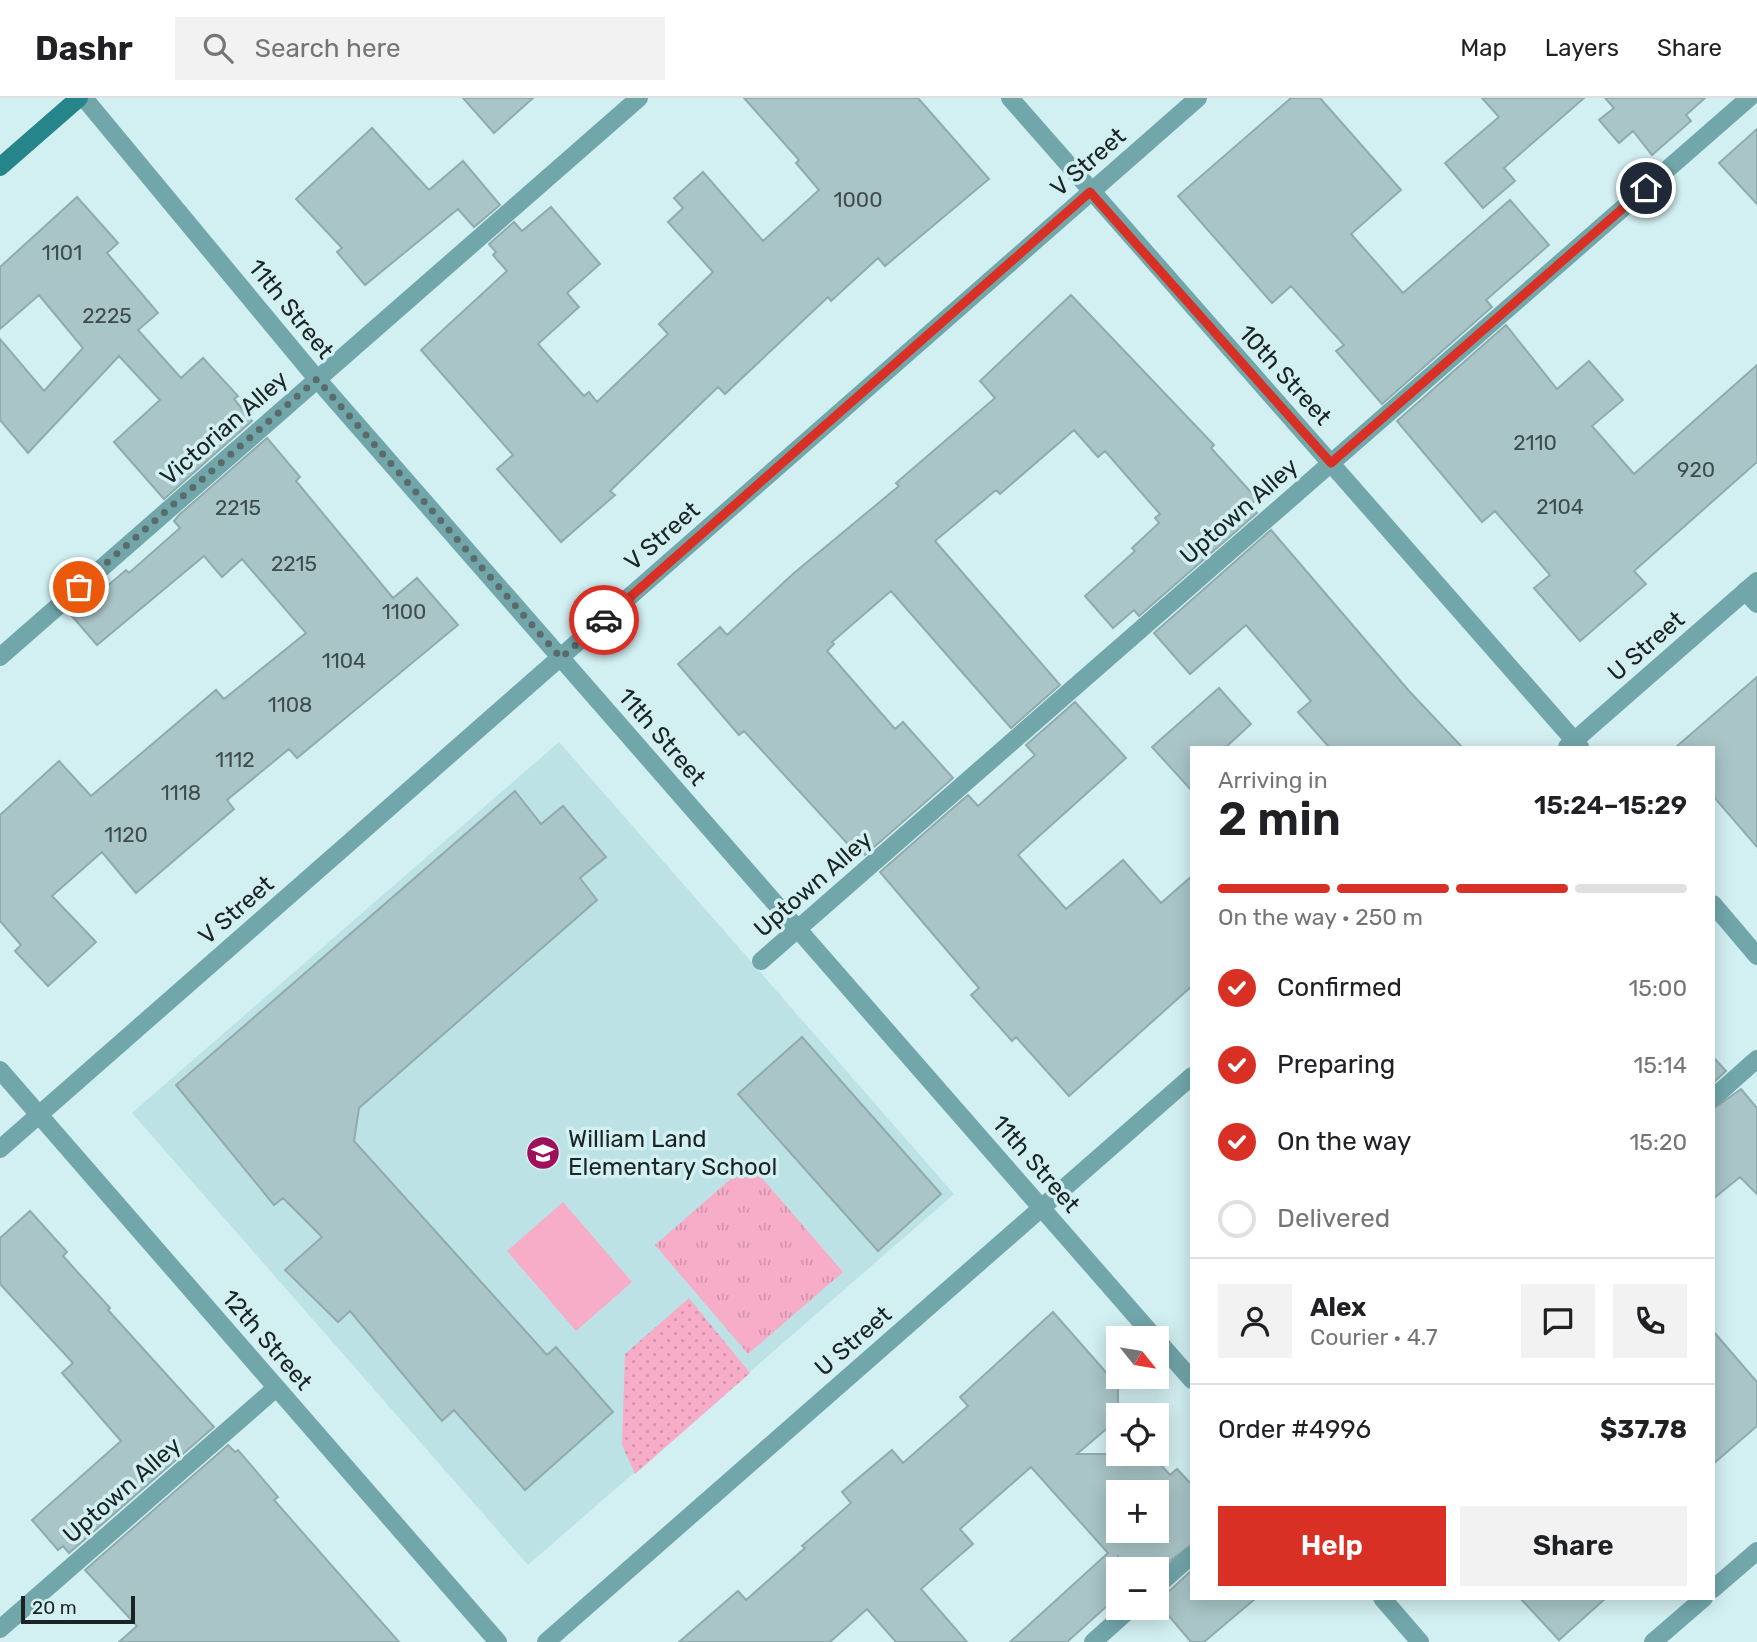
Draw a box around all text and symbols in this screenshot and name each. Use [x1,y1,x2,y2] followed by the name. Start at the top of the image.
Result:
[175,17,665,80] search box
[35,29,133,68] text: Dashr
[199,29,237,67] icon: search
[255,33,401,64] text: Search here
[1460,34,1507,62] text: Map
[1545,34,1619,62] text: Layers
[1657,34,1722,62] text: Share
[1045,122,1131,202] street label: V Street
[1616,158,1676,218] pin
[1627,169,1665,207] icon: home
[834,187,883,212] house number: 1000
[42,240,82,265] house number: 1101
[242,254,340,364] street label: 11th Street
[82,303,132,328] house number: 2225
[1233,319,1337,431] street label: 10th Street
[155,365,293,491] street label: Victorian Alley
[1513,430,1557,455] house number: 2110
[1174,452,1304,570] street label: Uptown Alley
[1677,457,1715,482] house number: 920
[1536,494,1584,519] house number: 2104
[215,495,261,520] house number: 2215
[619,496,705,576] street label: V Street
[271,551,317,576] house number: 2215
[49,557,109,617] pin
[60,568,98,606] icon: bag
[569,585,639,655] courier
[382,599,426,624] house number: 1100
[585,601,623,639] icon: car
[1602,605,1690,687] street label: U Street
[322,648,366,673] house number: 1104
[612,683,712,791] street label: 11th Street
[268,692,312,717] house number: 1108
[215,747,255,772] house number: 1112
[1218,766,1328,794] text: Arriving in
[161,780,201,805] house number: 1118
[1534,790,1687,821] text: 15:24–15:29
[1218,792,1341,847] text: 2 min
[104,822,148,847] house number: 1120
[748,825,878,943] street label: Uptown Alley
[193,870,279,950] street label: V Street
[1218,903,1423,931] text: On the way · 250 m
[1218,969,1256,1007] icon: check
[1277,972,1402,1003] text: Confirmed
[1628,974,1687,1002] text: 15:00
[1218,1046,1256,1084] icon: check
[1277,1049,1395,1080] text: Preparing
[1633,1051,1687,1079] text: 15:14
[986,1110,1086,1218] street label: 11th Street
[1218,1123,1256,1161] icon: check
[568,1125,777,1181] place label: William Land Elementary School
[1277,1126,1411,1157] text: On the way
[1630,1128,1687,1156] text: 15:20
[524,1134,562,1172] school or university icon: William Land Elementary School
[1277,1203,1390,1234] text: Delivered
[216,1284,318,1396] street label: 12th Street
[1218,1284,1292,1358] button: person
[1521,1284,1595,1358] button: chat
[1613,1284,1687,1358] button: phone
[1310,1292,1366,1323] text: Alex
[809,1300,897,1382] street label: U Street
[1310,1323,1437,1351] text: Courier · 4.7
[1106,1326,1169,1390] north arrow
[1106,1326,1169,1620] map controls
[1106,1403,1169,1466] button: locate
[1218,1414,1371,1445] text: Order #4996
[1600,1414,1687,1445] text: $37.78
[57,1431,187,1549] street label: Uptown Alley
[1106,1480,1169,1543] button: +
[1218,1506,1446,1586] button: Help
[1460,1506,1687,1586] button: Share
[1106,1557,1169,1620] button: −
[21,1593,135,1625] scale bar
[32,1596,77,1619] text: 20 m

